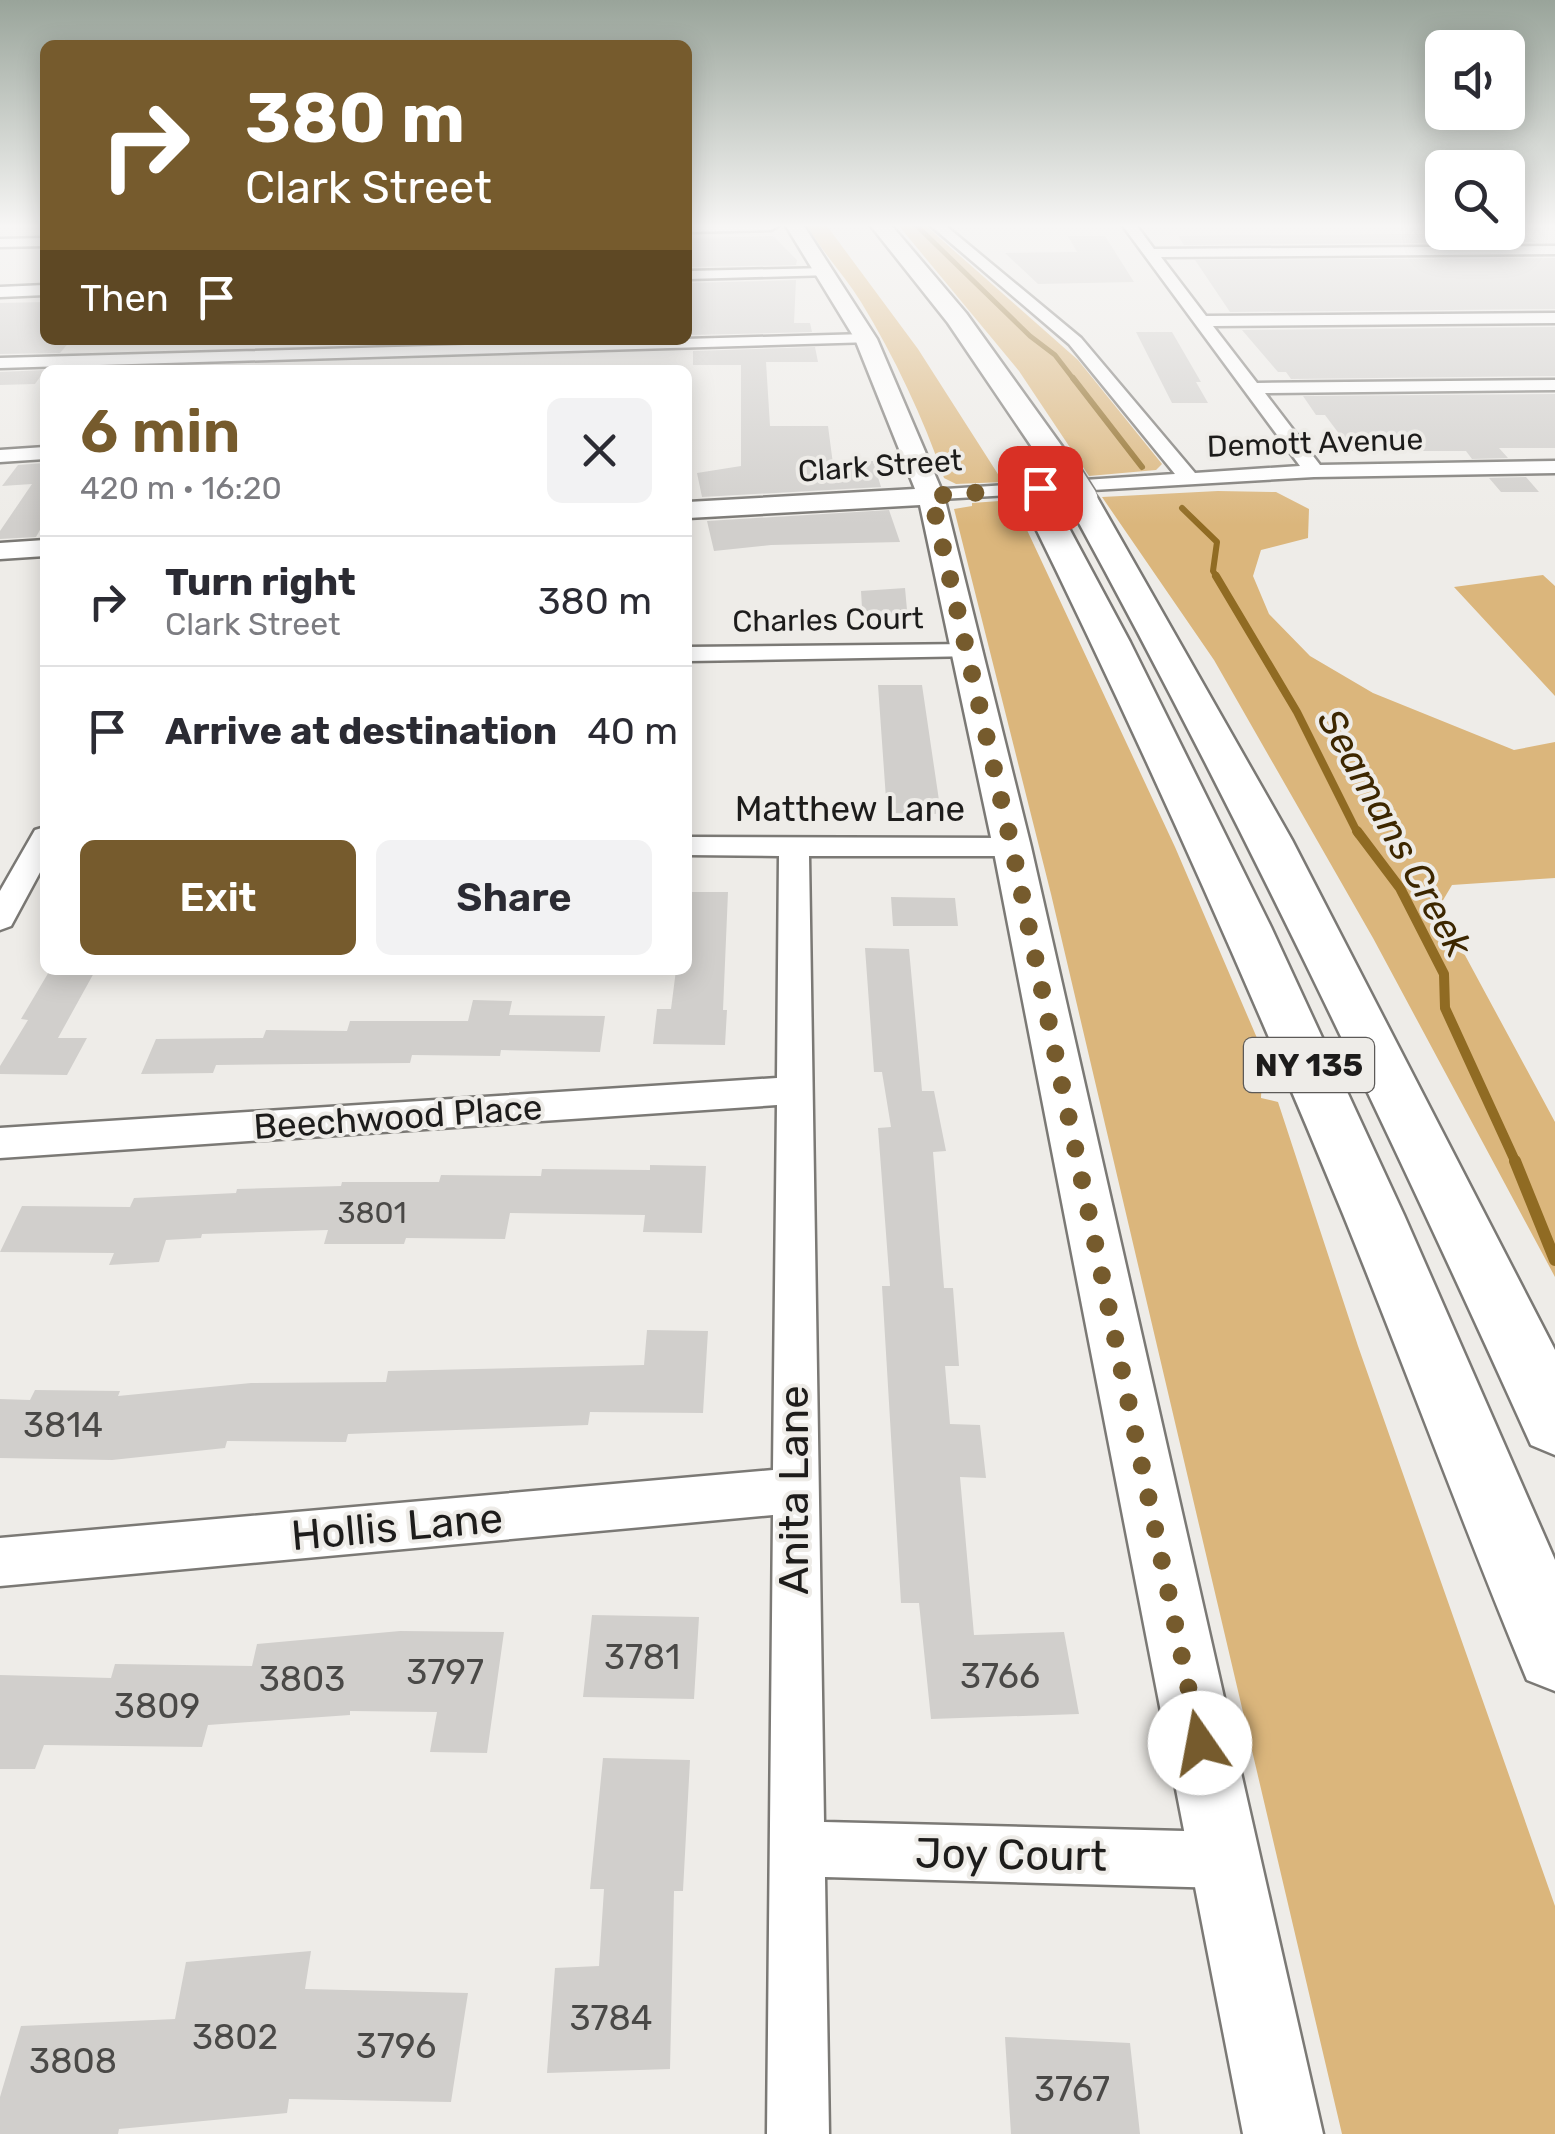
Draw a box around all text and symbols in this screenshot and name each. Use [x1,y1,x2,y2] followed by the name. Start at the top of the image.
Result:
[1425,30,1525,250] map controls
[1425,30,1525,130] button: sound
[245,77,465,160] text: 380 m
[80,80,210,210] icon: right
[1425,150,1525,250] button: search
[245,161,492,214] text: Clark Street
[189,270,244,325] icon: arrive
[80,275,169,321] text: Then
[80,396,241,467] text: 6 min
[547,398,652,503] button: close
[1206,421,1424,465] street label: Demott Avenue
[797,442,964,490] street label: Clark Street
[998,446,1083,531] pin
[1013,461,1068,516] icon: arrive
[80,469,282,507] text: 420 m · 16:20
[165,559,356,605] text: Turn right
[80,574,135,629] icon: right
[538,578,652,624] text: 380 m
[732,600,924,640] street label: Charles Court
[165,605,340,643] text: Clark Street
[1308,701,1482,965] water label: Seamans Creek
[80,704,135,759] icon: arrive
[165,708,557,754] text: Arrive at destination
[587,708,678,754] text: 40 m
[735,788,965,830] street label: Matthew Lane
[80,840,356,955] button: Exit
[376,840,652,955] button: Share
[1244,1038,1374,1092] road number: NY 135
[252,1086,544,1148] street label: Beechwood Place
[338,1195,407,1231] house number: 3801
[769,1385,819,1595] street label: Anita Lane
[23,1404,103,1446] house number: 3814
[289,1493,505,1561] street label: Hollis Lane
[604,1636,680,1678] house number: 3781
[406,1651,484,1693] house number: 3797
[960,1655,1040,1697] house number: 3766
[259,1658,345,1700] house number: 3803
[114,1685,200,1727] house number: 3809
[1148,1691,1252,1795] position arrow
[915,1828,1107,1882] street label: Joy Court
[570,1997,653,2039] house number: 3784
[192,2016,278,2058] house number: 3802
[356,2025,436,2067] house number: 3796
[29,2040,117,2082] house number: 3808
[1034,2068,1110,2110] house number: 3767

